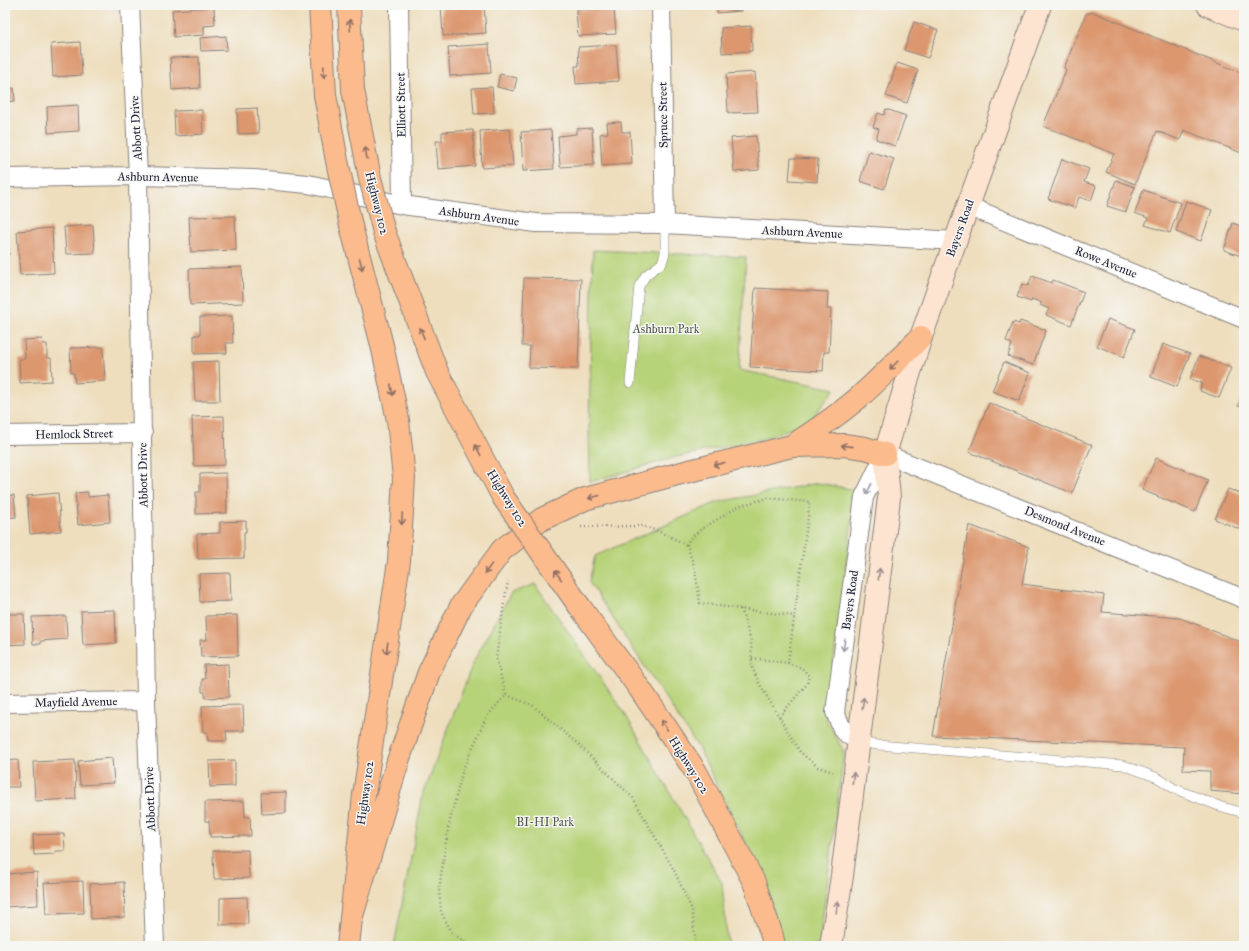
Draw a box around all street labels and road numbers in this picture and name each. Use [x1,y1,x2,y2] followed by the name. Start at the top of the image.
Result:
[393,71,409,138] street label: Elliott Street
[655,81,671,148] street label: Spruce Street
[127,95,145,162] street label: Abbott Drive
[116,169,199,185] street label: Ashburn Avenue
[361,170,392,236] street label: Highway 102
[943,197,977,259] street label: Bayers Road
[437,203,520,229] street label: Ashburn Avenue
[760,223,843,241] street label: Ashburn Avenue
[1073,243,1139,281] street label: Rowe Avenue
[35,426,114,442] street label: Hemlock Street
[135,443,151,508] street label: Abbott Drive
[483,467,530,530] street label: Highway 102
[1022,503,1108,549] street label: Desmond Avenue
[839,569,861,631] street label: Bayers Road
[35,694,117,710] street label: Mayfield Avenue
[665,734,712,797] street label: Highway 102
[354,760,377,826] street label: Highway 102
[142,766,158,833] street label: Abbott Drive

